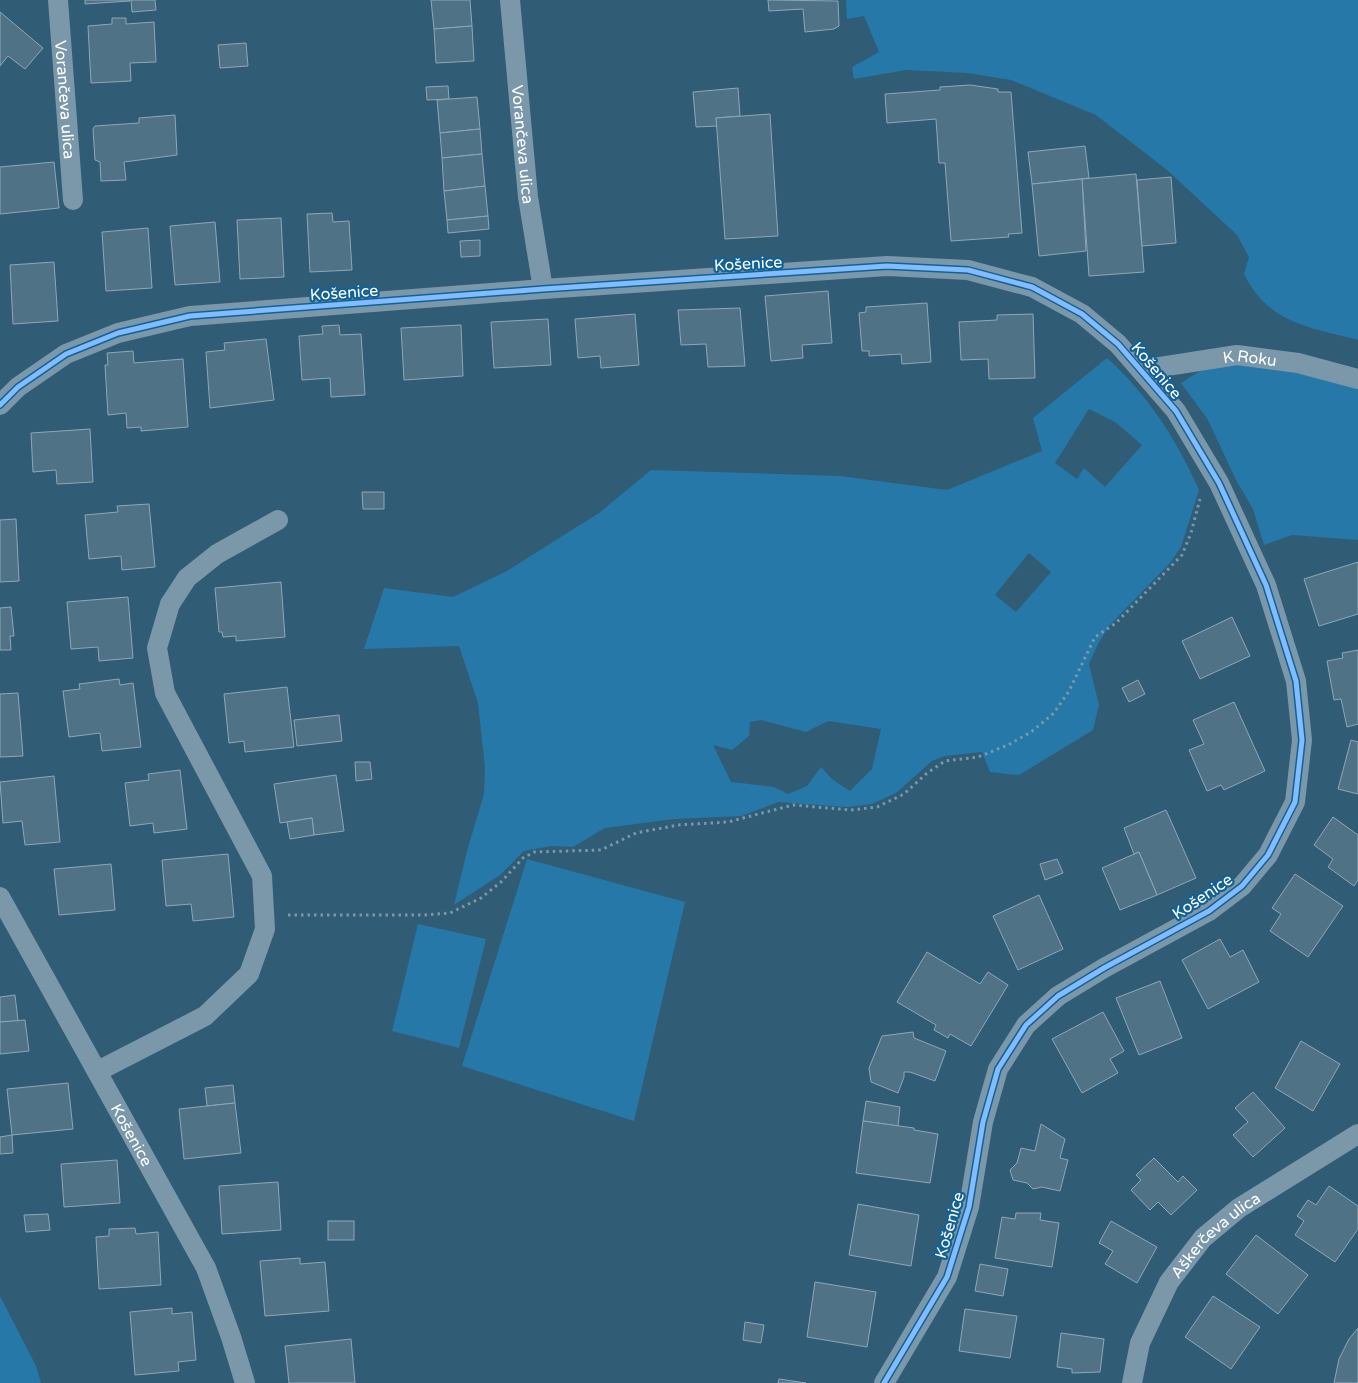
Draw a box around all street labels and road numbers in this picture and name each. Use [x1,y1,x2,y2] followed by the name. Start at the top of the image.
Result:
[50,40,79,160] street label: Vorančeva ulica
[507,84,538,205] street label: Vorančeva ulica
[713,252,783,276] street label: Košenice
[309,281,379,305] street label: Košenice
[1127,338,1186,403] street label: Košenice
[1221,346,1278,371] street label: K Roku
[1169,869,1237,924] street label: Košenice
[106,1100,157,1170] street label: Košenice
[1167,1188,1264,1282] street label: Aškerčeva ulica
[931,1190,969,1261] street label: Košenice

